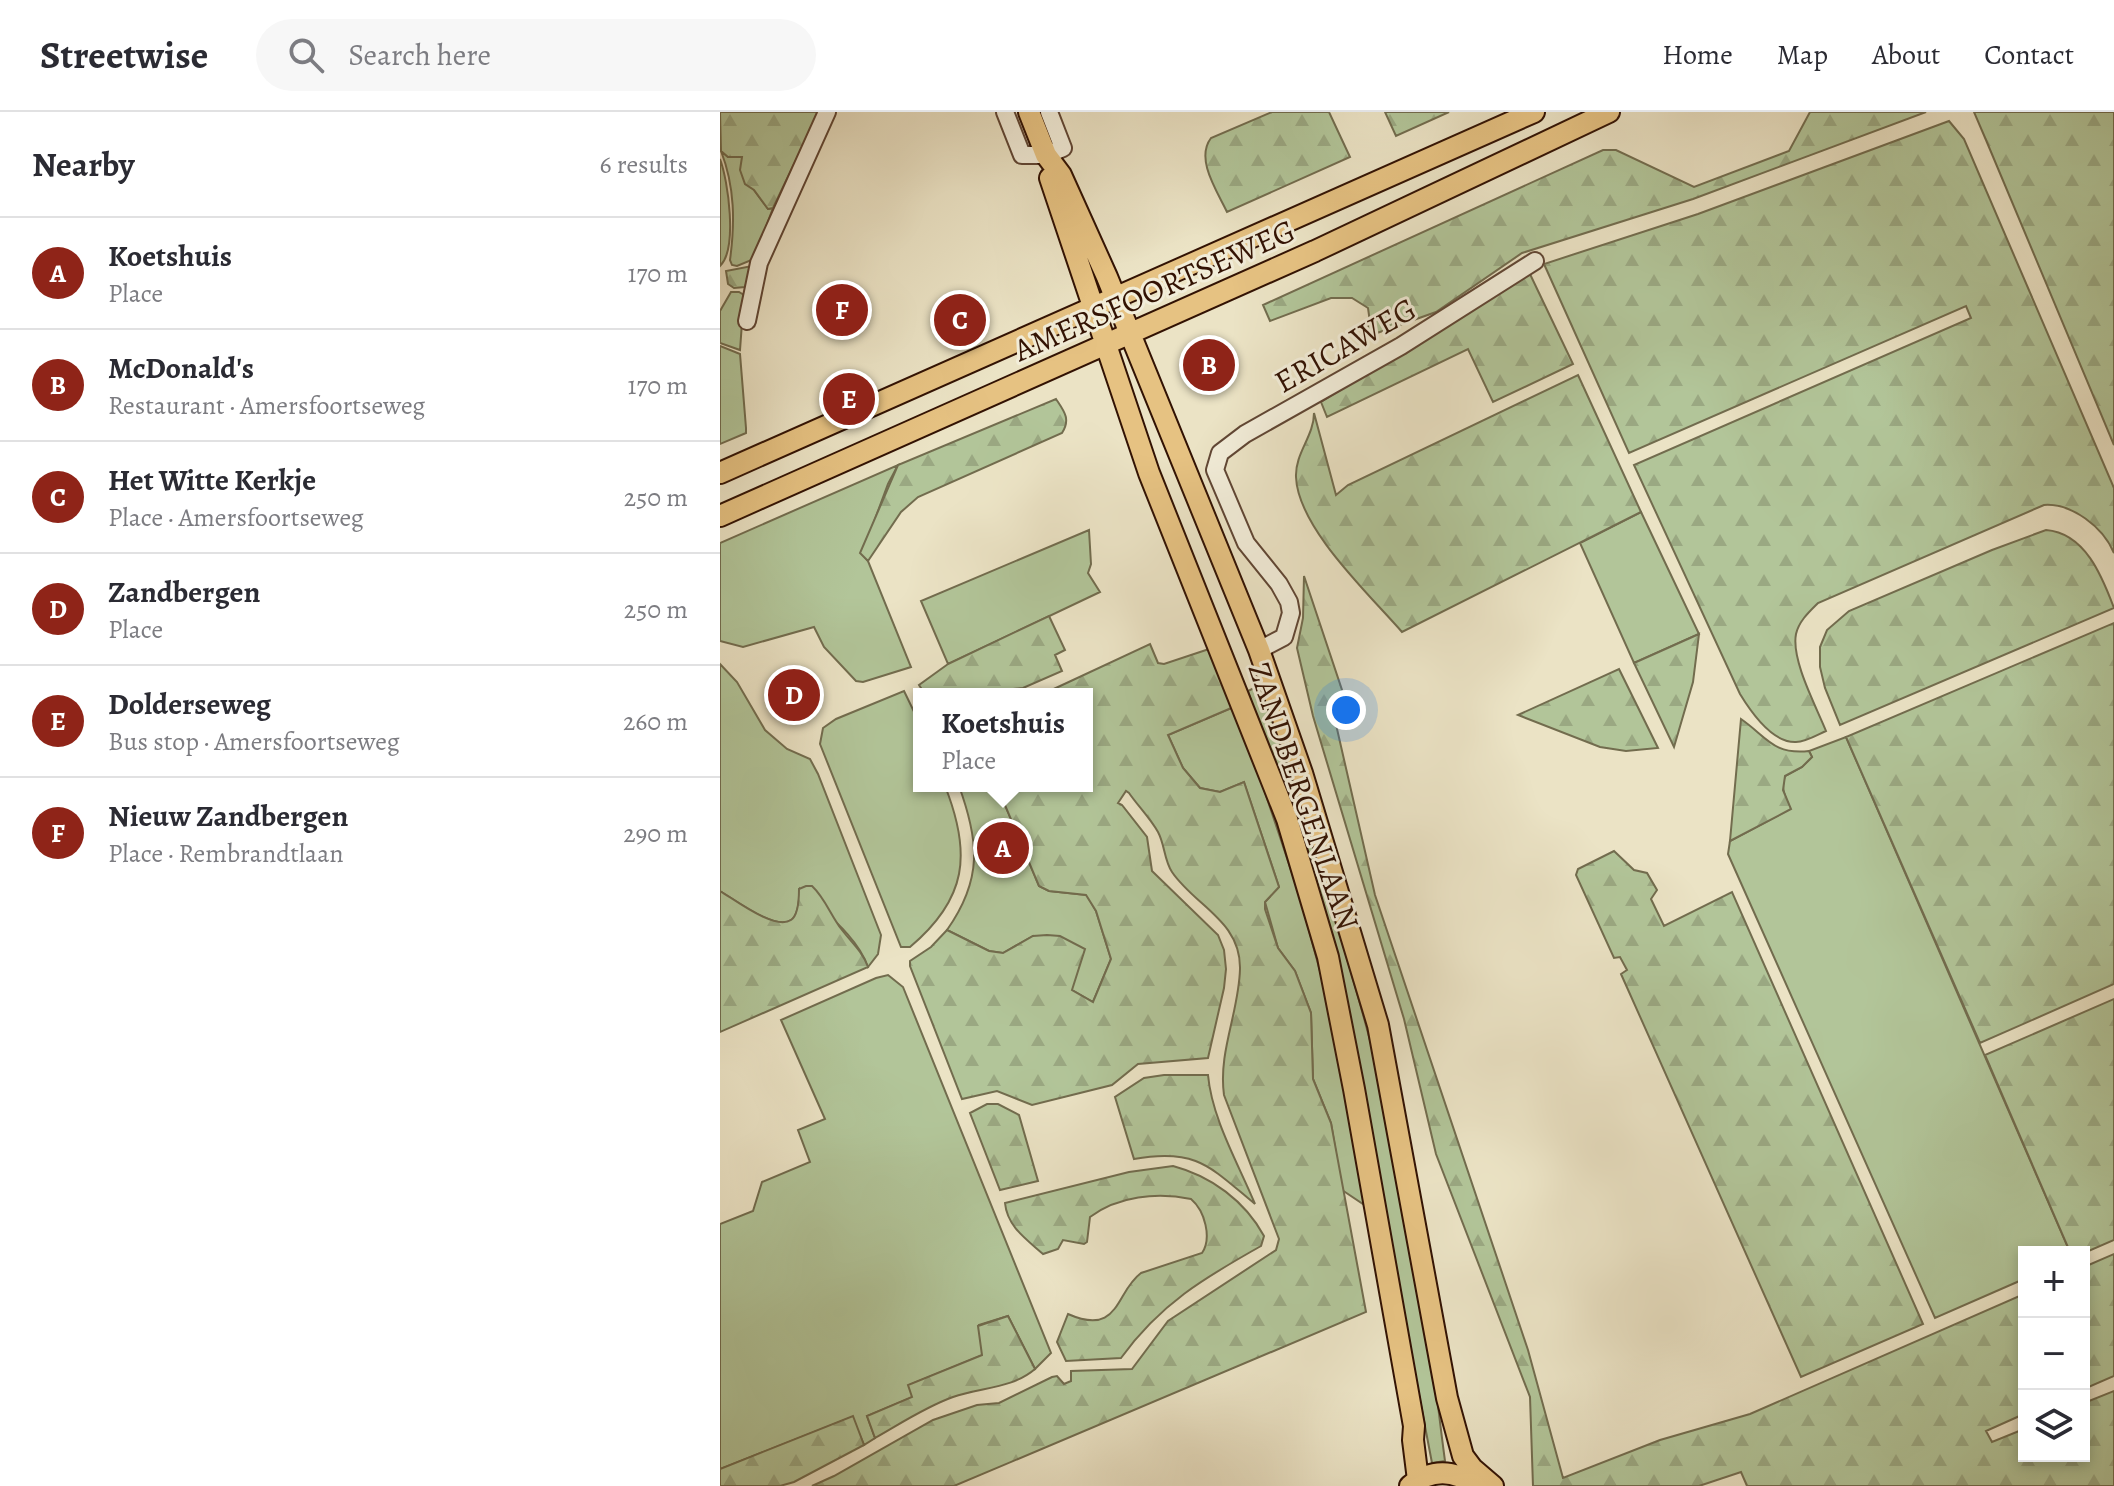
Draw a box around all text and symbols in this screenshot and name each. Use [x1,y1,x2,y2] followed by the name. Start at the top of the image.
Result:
[256,19,816,91] search box
[40,29,208,81] text: Streetwise
[284,33,328,77] icon: search
[348,35,491,75] text: Search here
[1662,36,1733,74] text: Home
[1777,36,1828,74] text: Map
[1872,36,1940,74] text: About
[1984,36,2074,74] text: Contact
[32,141,135,188] text: Nearby
[600,147,688,182] text: 6 results
[1005,208,1302,372] street label: AMERSFOORTSEWEG
[108,236,232,276] text: Koetshuis
[50,256,66,291] text: A
[628,256,688,291] text: 170 m
[108,276,163,311] text: Place
[816,280,868,340] pin: F
[1266,287,1424,403] street label: ERICAWEG
[934,290,986,350] pin: C
[1183,335,1235,395] pin: B
[108,348,254,388] text: McDonald's
[50,368,66,403] text: B
[628,368,688,403] text: 170 m
[823,369,875,429] pin: E
[108,388,425,423] text: Restaurant · Amersfoortseweg
[108,460,316,500] text: Het Witte Kerkje
[50,480,66,515] text: C
[624,480,688,515] text: 250 m
[108,500,364,535] text: Place · Amersfoortseweg
[108,572,260,612] text: Zandbergen
[49,592,67,627] text: D
[624,592,688,627] text: 250 m
[108,612,163,647] text: Place
[1238,656,1370,936] street label: ZANDBERGENLAAN
[768,665,820,725] pin: D
[108,684,271,724] text: Dolderseweg
[913,688,1093,792] popup
[1326,690,1366,730] your location
[941,703,1065,743] text: Koetshuis
[50,704,66,739] text: E
[623,704,688,739] text: 260 m
[108,724,400,759] text: Bus stop · Amersfoortseweg
[941,743,996,778] text: Place
[108,796,348,836] text: Nieuw Zandbergen
[51,816,65,851] text: F
[623,816,688,851] text: 290 m
[977,818,1029,878] pin: A
[108,836,344,871] text: Place · Rembrandtlaan
[2018,1246,2090,1462] map controls
[2018,1246,2090,1318] button: +
[2018,1318,2090,1390] button: −
[2018,1390,2090,1462] button: layers

